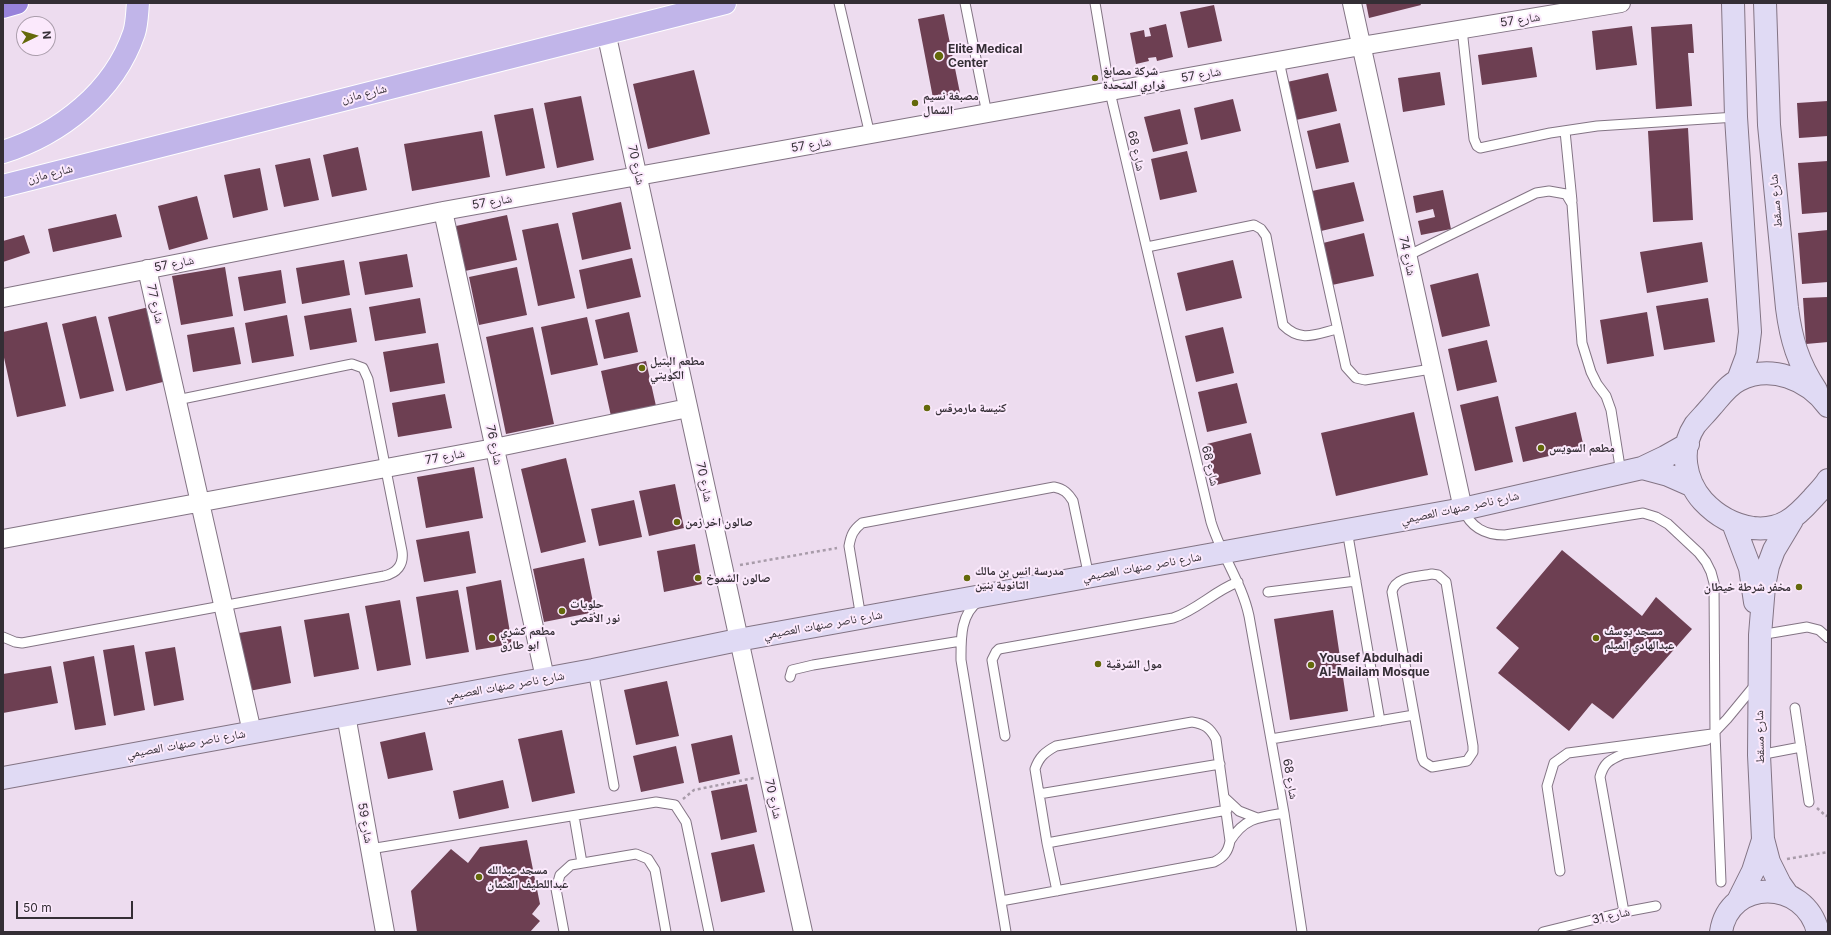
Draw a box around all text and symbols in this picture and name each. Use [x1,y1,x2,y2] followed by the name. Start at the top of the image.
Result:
[1499,10,1541,30] street label: شارع 57
[16,16,56,56] north arrow
[40,30,54,40] text: N
[948,42,1023,70] place label: Elite Medical Center
[933,50,945,62] marker: Elite Medical Center
[1103,64,1165,92] place label: شركة مصابغ فراري المتحدة
[1180,64,1222,86] street label: شارع 57
[1090,73,1100,83] marker: شركة مصابغ فراري المتحدة
[340,81,388,107] street label: شارع مازن
[923,89,979,117] place label: مصبغة نسيم الشمال
[910,98,920,108] marker: مصبغة نسيم الشمال
[1124,129,1148,173] street label: شارع 68
[790,134,832,156] street label: شارع 57
[624,144,648,186] street label: شارع 70
[26,161,74,187] street label: شارع مازن
[1766,174,1786,228] street label: شارع مسقط
[471,191,513,213] street label: شارع 57
[1396,235,1418,277] street label: شارع 74
[153,253,195,275] street label: شارع 57
[143,283,167,325] street label: شارع 77
[650,354,705,382] place label: مطعم البتيل الكويتي
[637,363,647,373] marker: مطعم البتيل الكويتي
[935,401,1007,415] place label: كنيسة مارمرقس
[922,403,932,413] marker: كنيسة مارمرقس
[483,424,505,466] street label: شارع 76
[1549,441,1615,455] place label: مطعم السويس
[1536,443,1546,453] marker: مطعم السويس
[1198,444,1222,488] street label: شارع 68
[424,446,466,468] street label: شارع 77
[693,461,715,503] street label: شارع 70
[1400,488,1520,528] street label: شارع ناصر صنهات العصيمي
[685,515,753,529] place label: صالون اخر زمن
[672,517,682,527] marker: صالون اخر زمن
[1081,549,1203,585] street label: شارع ناصر صنهات العصيمي
[975,564,1064,592] place label: مدرسة انس بن مالك الثانوية بنين
[706,571,771,585] place label: صالون الشموخ
[693,573,703,583] marker: صالون الشموخ
[962,573,972,583] marker: مدرسة انس بن مالك الثانوية بنين
[1704,580,1791,594] place label: مخفر شرطة خيطان
[1794,582,1804,592] marker: مخفر شرطة خيطان
[570,597,620,625] place label: حلويات نور الأقصى
[557,606,567,616] marker: حلويات نور الأقصى
[762,607,884,643] street label: شارع ناصر صنهات العصيمي
[500,624,555,652] place label: مطعم كشري ابو طارق
[1604,624,1674,652] place label: مسجد يوسف عبدالهادي الميلم
[487,633,497,643] marker: مطعم كشري ابو طارق
[1591,633,1601,643] marker: مسجد يوسف عبدالهادي الميلم
[1319,651,1430,679] place label: Yousef Abdulhadi Al-Mailam Mosque
[1106,657,1162,671] place label: مول الشرقية
[1093,659,1103,669] marker: مول الشرقية
[1306,660,1316,670] marker: Yousef Abdulhadi Al-Mailam Mosque
[444,668,566,704] street label: شارع ناصر صنهات العصيمي
[1752,710,1768,764] street label: شارع مسقط
[125,726,247,762] street label: شارع ناصر صنهات العصيمي
[1279,758,1301,800] street label: شارع 68
[761,778,785,820] street label: شارع 70
[354,802,376,844] street label: شارع 59
[487,863,568,891] place label: مسجد عبدالله عبداللطيف العثمان
[474,872,484,882] marker: مسجد عبدالله عبداللطيف العثمان
[18,893,135,919] scale bar
[23,900,52,915] text: 50 m
[1591,905,1631,927] street label: شارع 31

